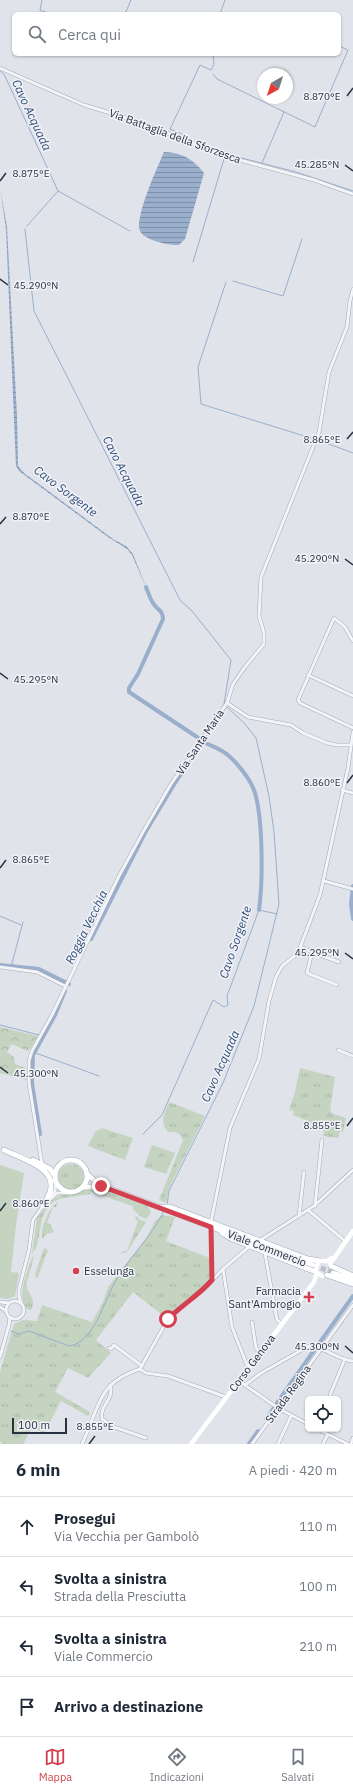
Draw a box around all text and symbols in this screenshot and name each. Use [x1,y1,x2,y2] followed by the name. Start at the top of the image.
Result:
[12,12,341,56] search box
[26,23,48,45] icon: search
[58,25,121,44] text: Cerca qui
[257,68,293,104] north arrow
[9,77,55,153] water label: Cavo Acquada
[303,90,341,103] text: 8.870°E
[107,106,243,166] street label: Via Battaglia della Sforzesca
[295,158,339,171] text: 45.285°N
[12,167,50,180] text: 8.875°E
[14,279,58,292] text: 45.290°N
[100,433,148,509] water label: Cavo Acquada
[303,433,341,446] text: 8.865°E
[31,462,101,520] water label: Cavo Sorgente
[12,510,50,523] text: 8.870°E
[295,552,339,565] text: 45.290°N
[14,673,58,686] text: 45.295°N
[173,706,227,778] street label: Via Santa Maria
[303,776,341,789] text: 8.860°E
[12,853,50,866] text: 8.865°E
[62,888,110,966] water label: Roggia Vecchia
[216,904,254,980] water label: Cavo Sorgente
[295,946,339,959] text: 45.295°N
[198,1028,242,1104] water label: Cavo Acquada
[14,1067,58,1080] text: 45.300°N
[303,1119,341,1132] text: 8.855°E
[92,1177,110,1195] route end
[12,1197,50,1210] text: 8.860°E
[225,1226,309,1270] street label: Viale Commercio
[84,1264,134,1278] place label: Esselunga
[71,1266,81,1276] marker: Esselunga
[229,1284,301,1311] place label: Farmacia Sant'Ambrogio
[304,1292,314,1302] marker: Farmacia Sant'Ambrogio
[159,1310,177,1328] route start
[226,1331,278,1395] street label: Corso Genova
[295,1340,339,1353] text: 45.300°N
[262,1362,314,1426] street label: Strada Regina
[305,1396,341,1432] map controls
[305,1396,341,1432] button: locate
[12,1416,67,1435] scale bar
[18,1418,50,1432] text: 100 m
[76,1420,114,1433] text: 8.855°E
[16,1459,60,1481] text: 6 min
[249,1462,337,1479] text: A piedi · 420 m
[54,1509,116,1528] text: Prosegui
[16,1516,38,1538] icon: ahead
[299,1518,337,1535] text: 110 m
[54,1528,199,1545] text: Via Vecchia per Gambolò
[54,1569,167,1588] text: Svolta a sinistra
[16,1576,38,1598] icon: left
[299,1578,337,1595] text: 100 m
[54,1588,186,1605] text: Strada della Presciutta
[54,1629,167,1648] text: Svolta a sinistra
[16,1636,38,1658] icon: left
[299,1638,337,1655] text: 210 m
[54,1648,153,1665] text: Viale Commercio
[16,1696,38,1718] icon: arrive
[54,1697,203,1716] text: Arrivo a destinazione
[39,1746,72,1784] tab: Mappa
[150,1746,204,1784] tab: Indicazioni
[281,1746,314,1784] tab: Salvati

